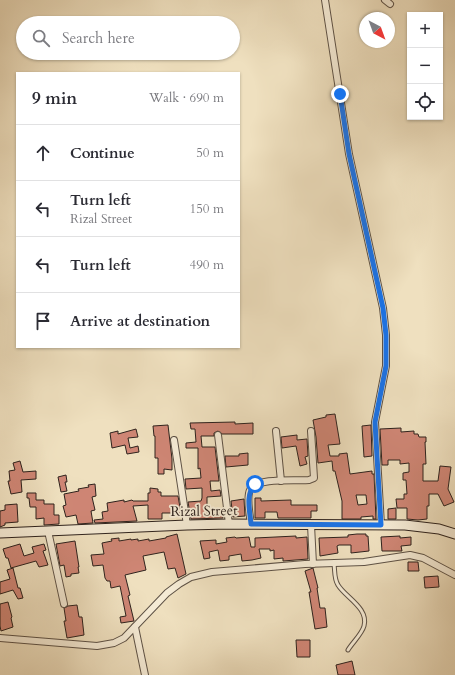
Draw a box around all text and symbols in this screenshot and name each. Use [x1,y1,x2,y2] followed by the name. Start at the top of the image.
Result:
[359,12,395,48] north arrow
[407,12,443,120] map controls
[407,12,443,48] button: +
[16,16,240,60] search box
[30,27,52,49] icon: search
[62,28,135,48] text: Search here
[407,48,443,84] button: −
[407,84,443,120] button: locate
[331,85,349,103] route end
[32,87,77,110] text: 9 min
[149,89,224,107] text: Walk · 690 m
[32,142,54,164] icon: ahead
[70,143,135,163] text: Continue
[196,144,224,162] text: 50 m
[70,190,131,210] text: Turn left
[32,198,54,220] icon: left
[190,200,224,218] text: 150 m
[70,210,132,228] text: Rizal Street
[32,254,54,276] icon: left
[70,255,131,275] text: Turn left
[190,256,224,274] text: 490 m
[32,310,54,332] icon: arrive
[70,311,210,331] text: Arrive at destination
[246,475,264,493] route start
[170,501,238,521] street label: Rizal Street

